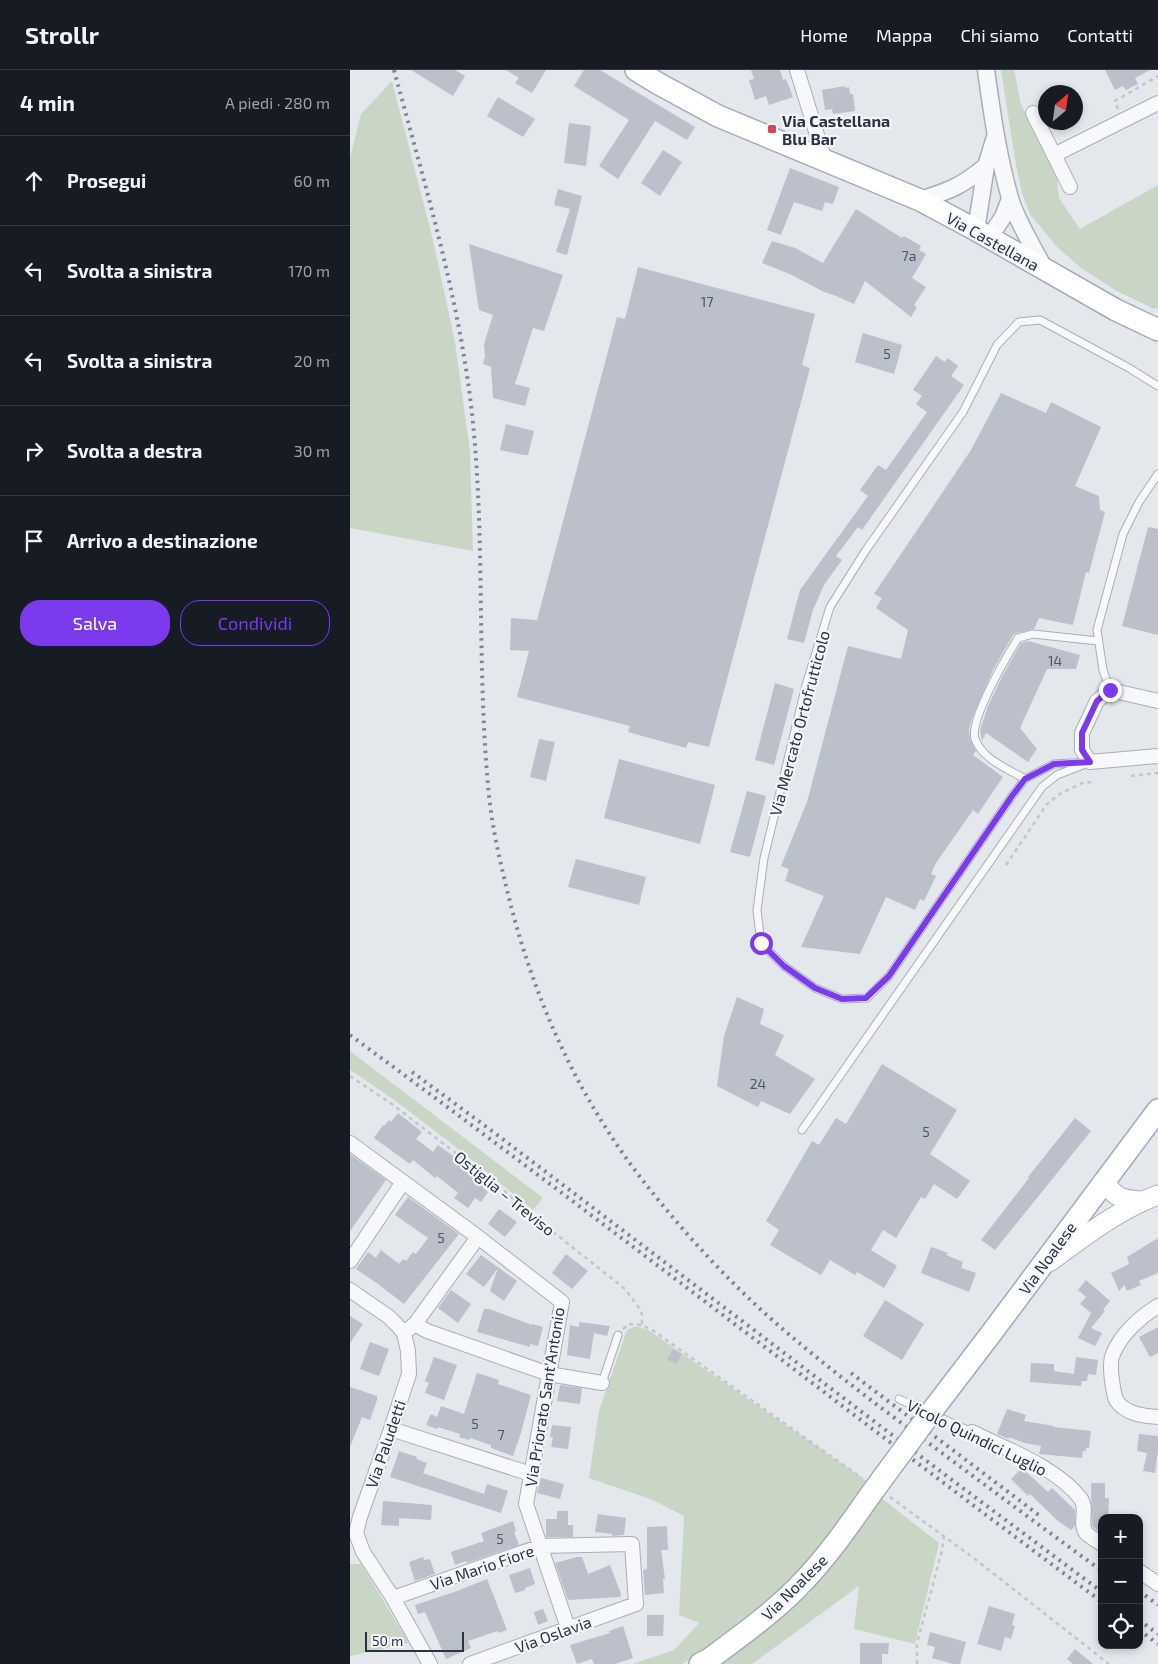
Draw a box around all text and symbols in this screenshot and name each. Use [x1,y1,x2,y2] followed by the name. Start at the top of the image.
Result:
[25,20,99,49] text: Strollr
[800,24,848,46] text: Home
[876,24,932,46] text: Mappa
[960,24,1039,46] text: Chi siamo
[1067,24,1133,46] text: Contatti
[1038,85,1083,130] north arrow
[20,90,75,115] text: 4 min
[225,93,330,112] text: A piedi · 280 m
[782,111,890,148] place label: Via Castellana Blu Bar
[766,123,778,135] marker: Via Castellana Blu Bar
[20,167,48,195] icon: ahead
[67,169,146,192] text: Prosegui
[294,171,330,190] text: 60 m
[943,208,1043,274] street label: Via Castellana
[902,247,916,264] house number: 7a
[20,257,48,285] icon: left
[67,259,212,282] text: Svolta a sinistra
[288,261,330,280] text: 170 m
[701,293,713,310] house number: 17
[883,345,891,362] house number: 5
[20,347,48,375] icon: left
[67,349,212,372] text: Svolta a sinistra
[294,351,330,370] text: 20 m
[20,437,48,465] icon: right
[67,439,202,462] text: Svolta a destra
[294,441,330,460] text: 30 m
[20,527,48,555] icon: arrive
[67,529,258,552] text: Arrivo a destinazione
[20,600,170,646] button: Salva
[180,600,330,646] button: Condividi
[765,628,833,818] street label: Via Mercato Ortofrutticolo
[1048,652,1062,669] house number: 14
[1099,679,1122,702] route end
[750,932,773,955] route start
[750,1075,766,1092] house number: 24
[922,1123,930,1140] house number: 5
[451,1147,559,1239] street label: Ostiglia – Treviso
[1014,1218,1080,1298] street label: Via Noalese
[437,1229,445,1246] house number: 5
[520,1306,568,1488] street label: Via Priorato Sant'Antonio
[903,1395,1050,1480] street label: Vicolo Quindici Luglio
[361,1397,409,1491] street label: Via Paludetti
[471,1415,479,1432] house number: 5
[497,1426,505,1443] house number: 7
[1098,1514,1143,1649] map controls
[1098,1514,1143,1559] button: +
[496,1530,504,1547] house number: 5
[428,1540,536,1594] street label: Via Mario Fiore
[757,1550,831,1624] street label: Via Noalese
[1098,1559,1143,1604] button: −
[1098,1604,1143,1649] button: locate
[512,1611,594,1657] street label: Via Oslavia
[365,1629,464,1652] scale bar
[372,1632,403,1649] text: 50 m

